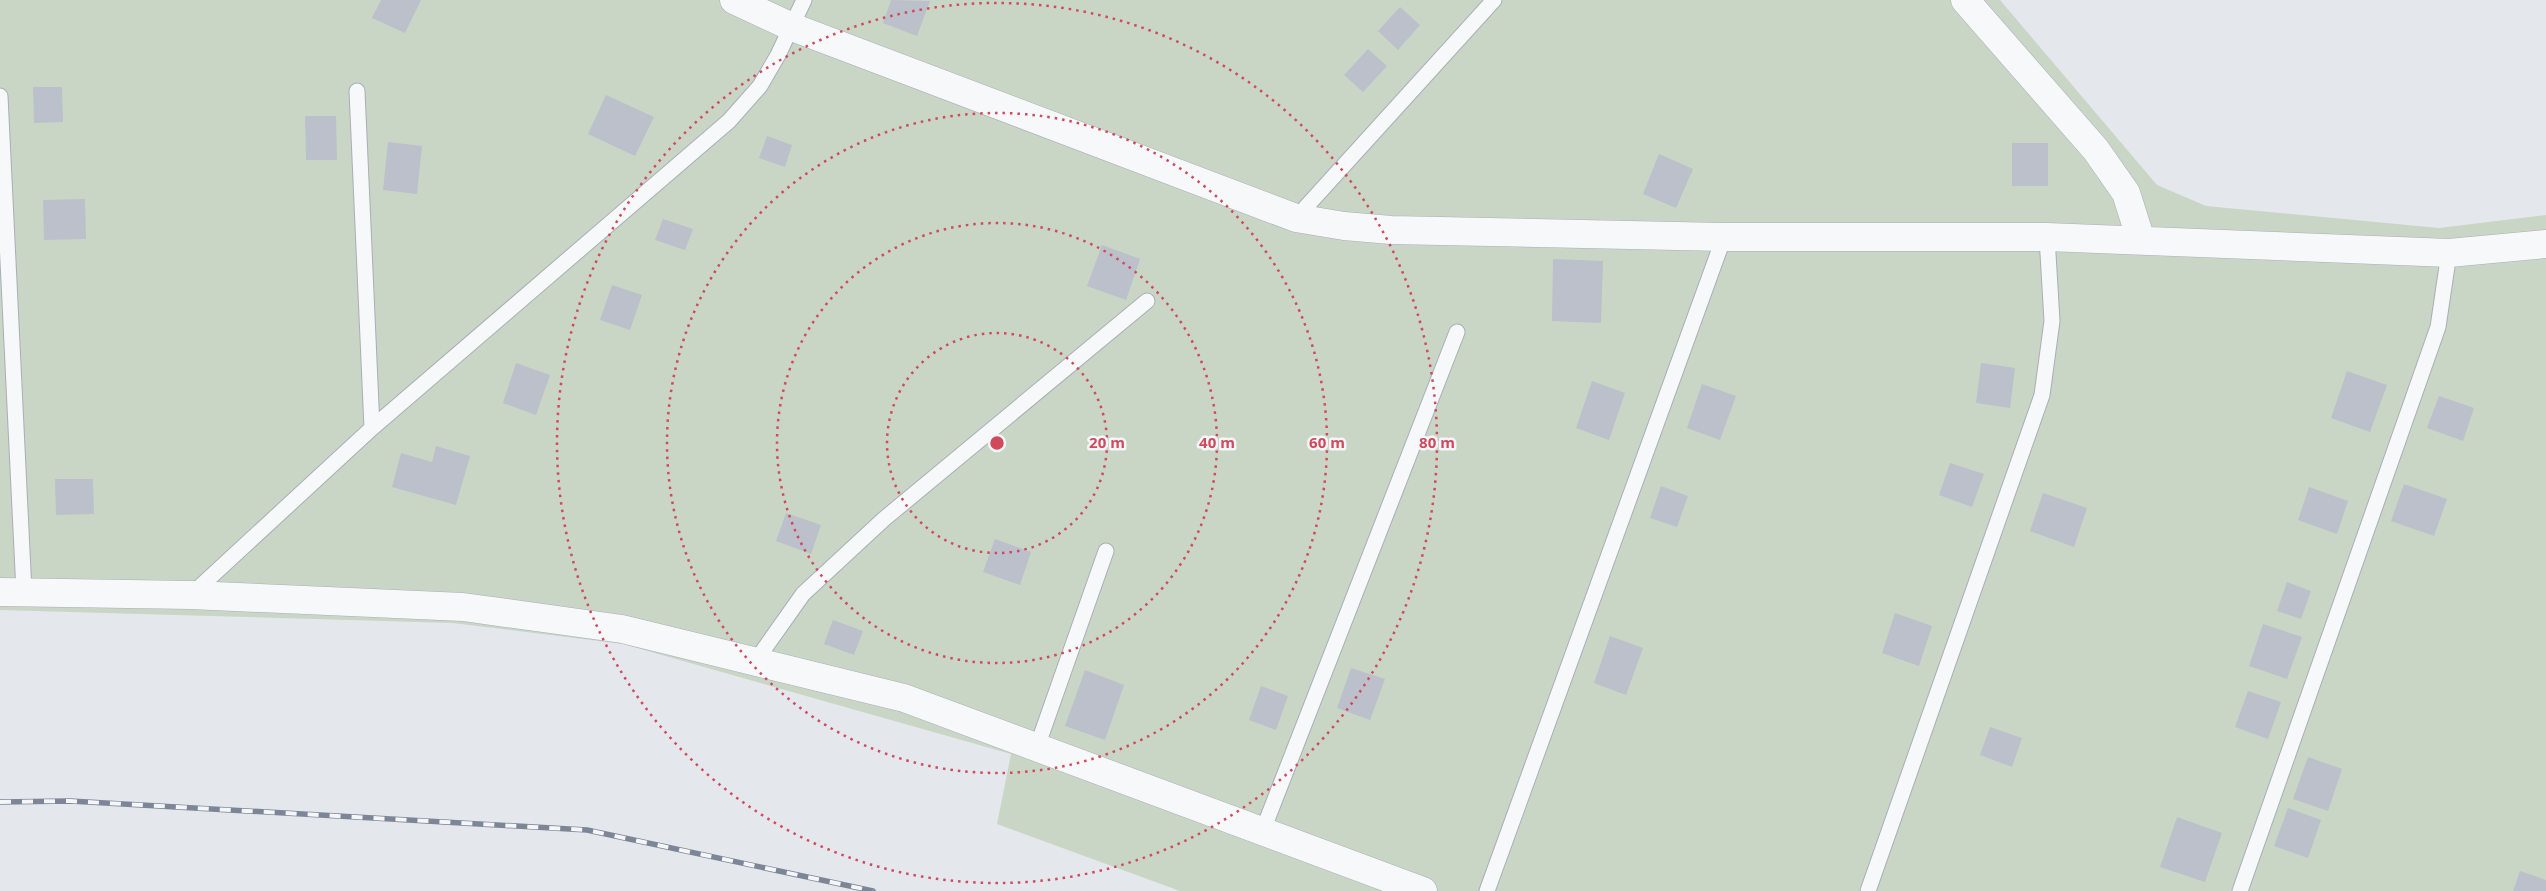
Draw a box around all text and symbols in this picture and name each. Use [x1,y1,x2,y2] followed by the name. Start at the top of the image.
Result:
[1089,432,1125,452] text: 20 m
[1199,432,1235,452] text: 40 m
[1309,432,1345,452] text: 60 m
[1419,432,1455,452] text: 80 m
[988,434,1006,452] centre of rings

